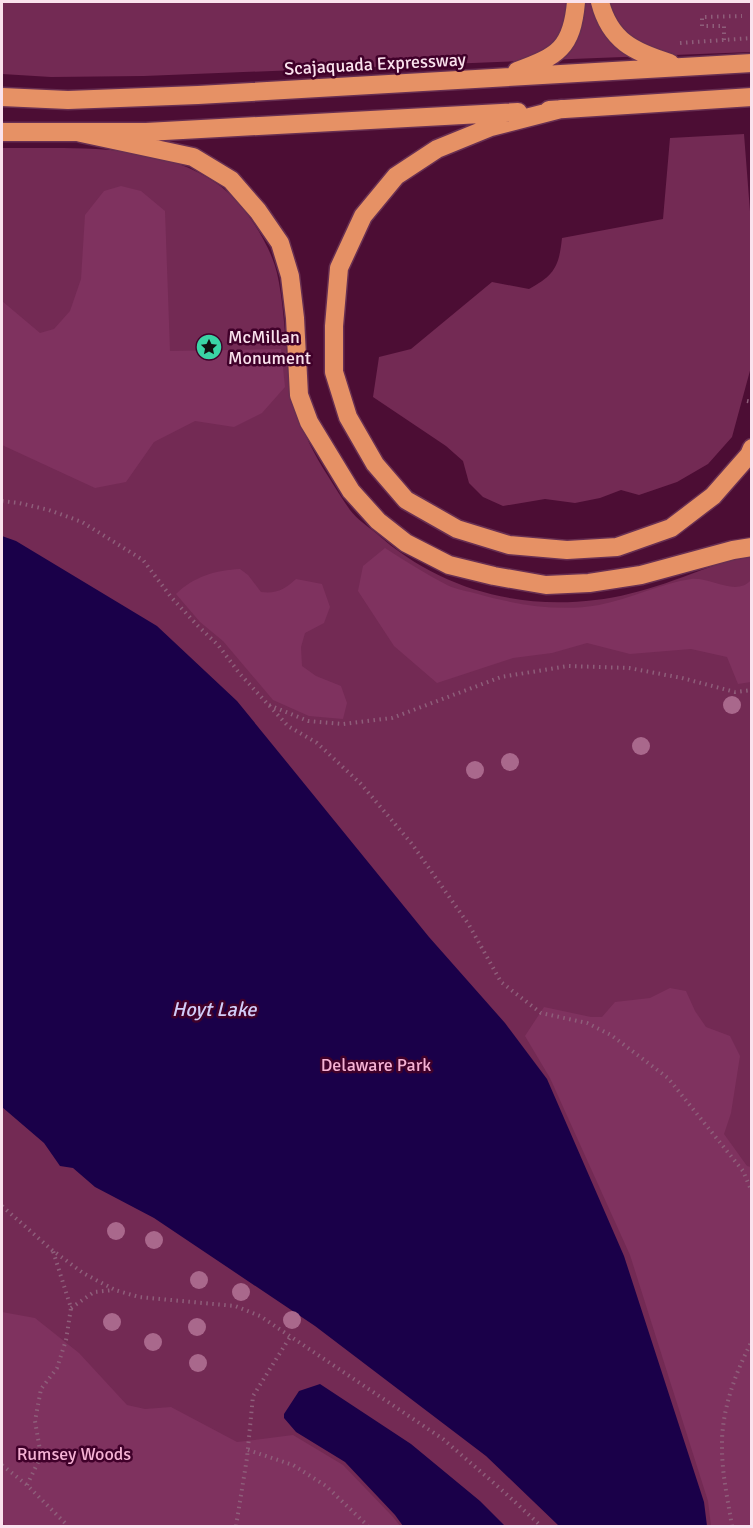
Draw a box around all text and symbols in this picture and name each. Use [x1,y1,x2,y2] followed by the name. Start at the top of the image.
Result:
[284,48,467,80] street label: Scajaquada Expressway
[228,326,311,369] place label: McMillan Monument
[194,332,224,362] place icon: McMillan Monument
[172,997,257,1022] water label: Hoyt Lake
[321,1054,431,1076] park label: Delaware Park
[17,1443,131,1465] park label: Rumsey Woods

